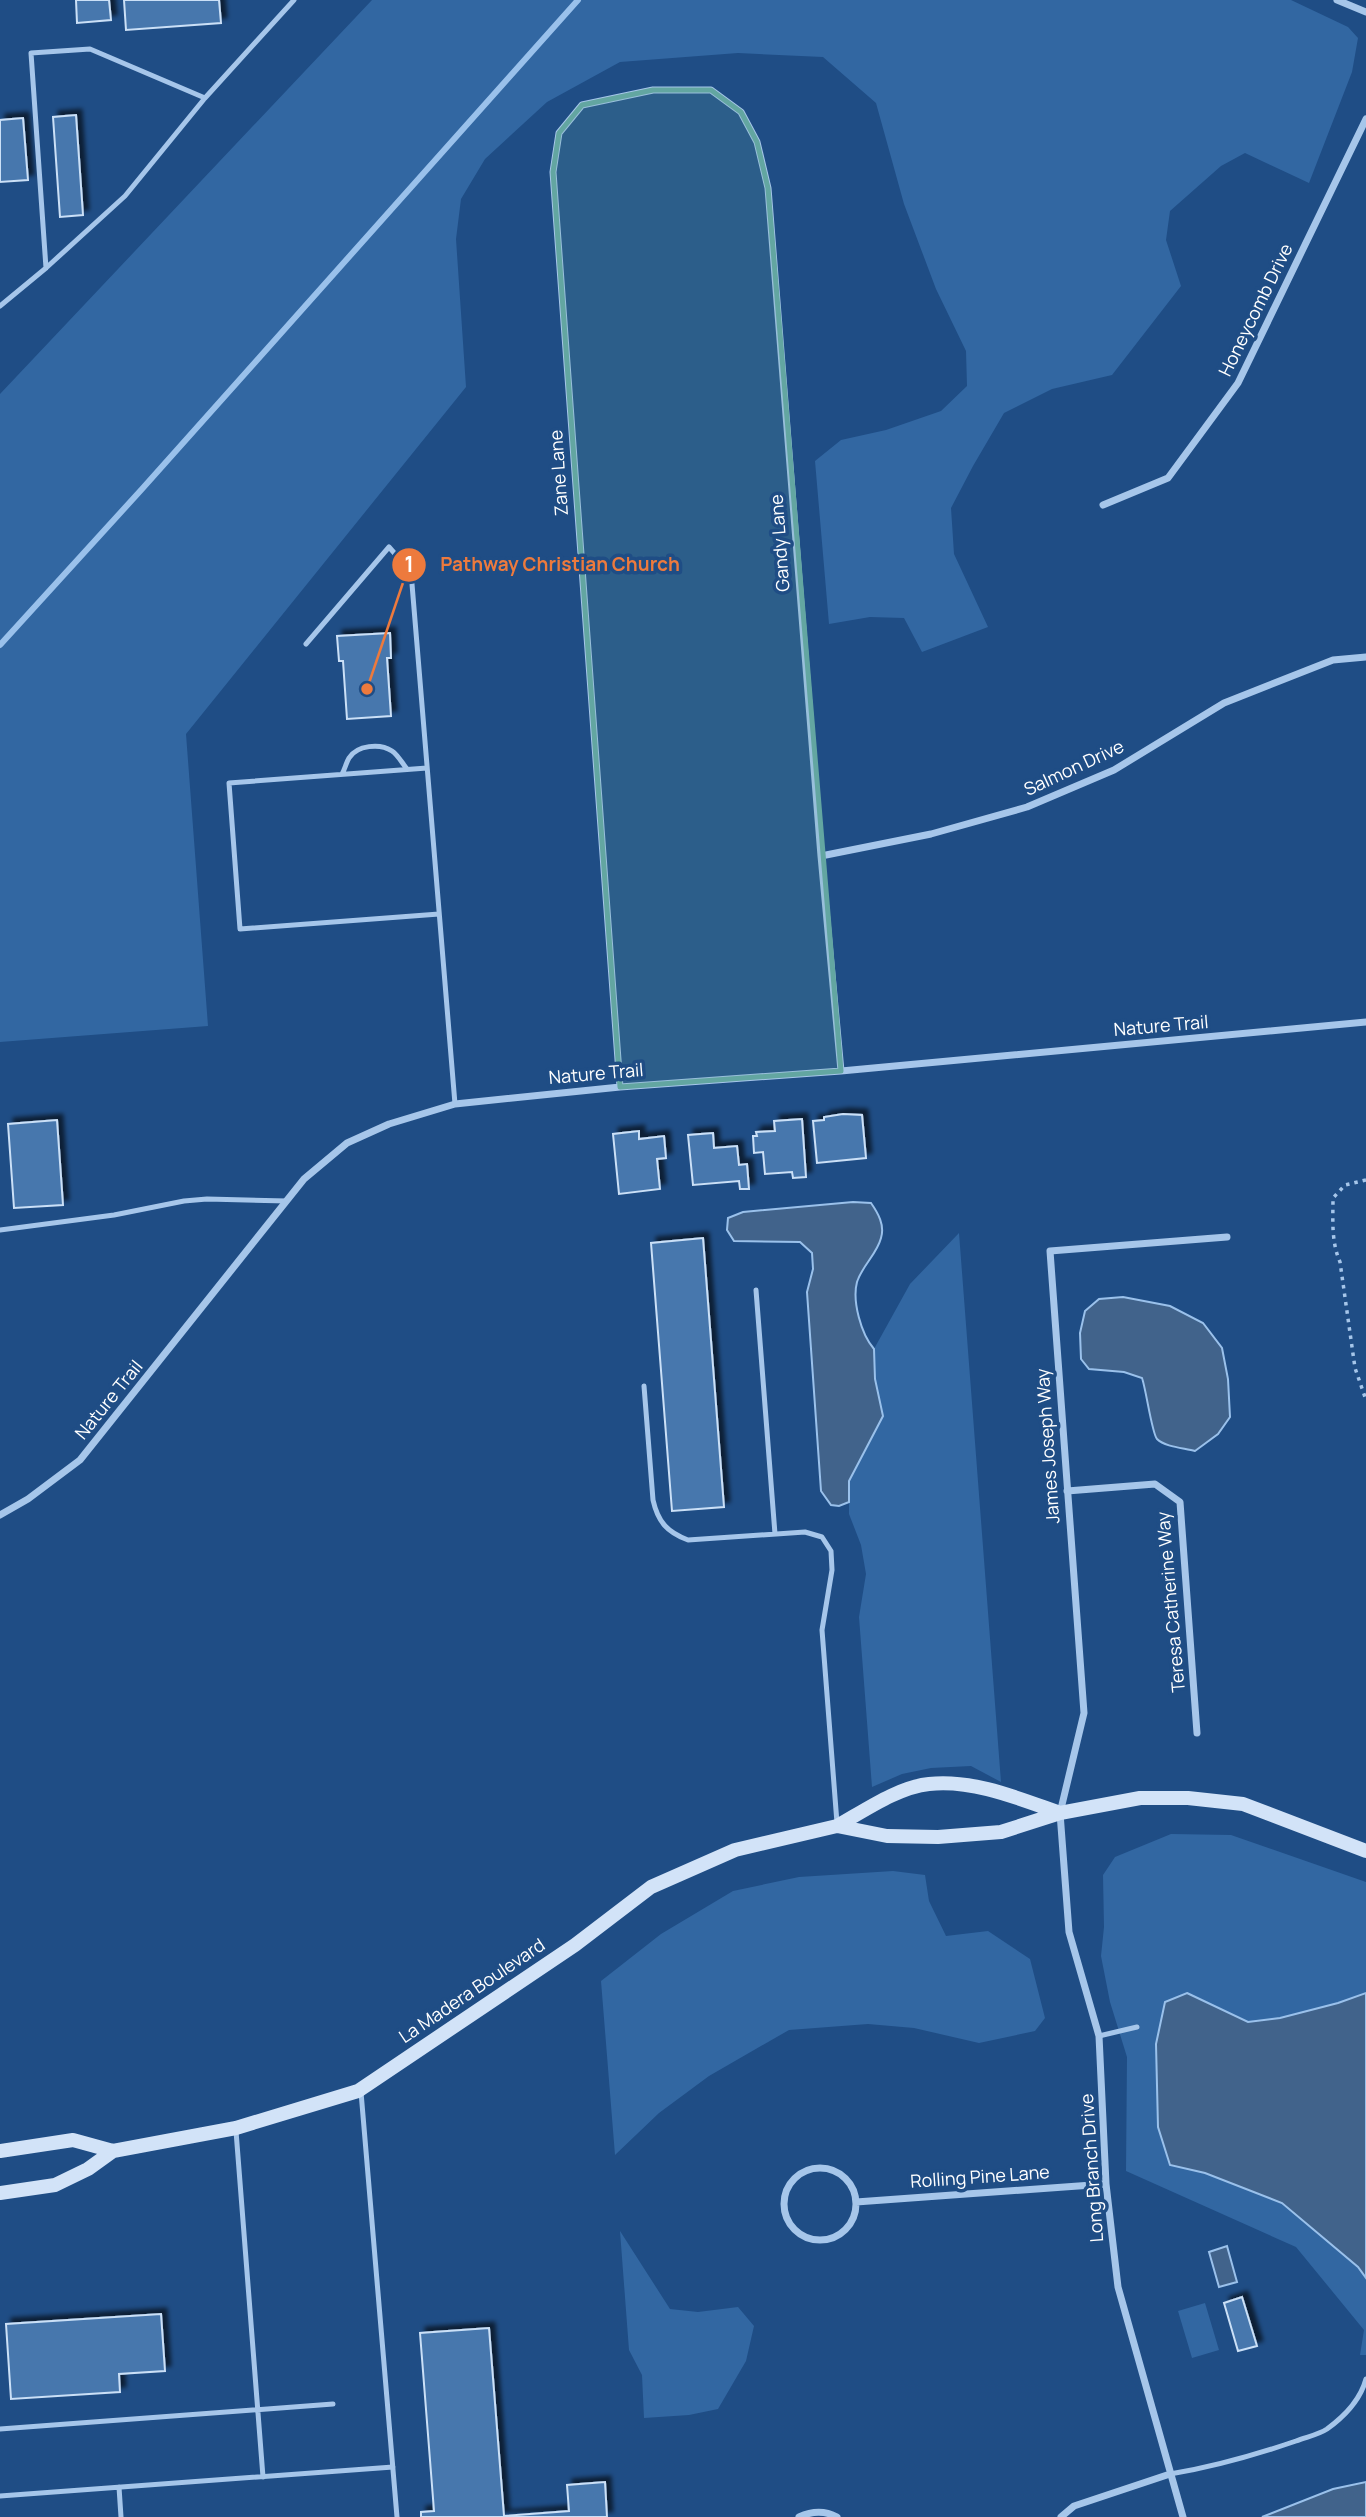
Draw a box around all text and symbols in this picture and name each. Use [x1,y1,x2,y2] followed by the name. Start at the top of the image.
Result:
[1213,239,1298,380] street label: Honeycomb Drive
[543,429,573,517] street label: Zane Lane
[764,494,794,593] street label: Gandy Lane
[391,545,694,585] callout: Pathway Christian Church
[404,550,414,578] text: 1
[440,551,680,577] text: Pathway Christian Church
[1020,733,1127,801] street label: Salmon Drive
[1113,1009,1209,1041] street label: Nature Trail
[548,1057,644,1089] street label: Nature Trail
[69,1355,147,1444] street label: Nature Trail
[1030,1367,1064,1525] street label: James Joseph Way
[1150,1510,1190,1694] street label: Teresa Catherine Way
[394,1932,549,2048] street label: La Madera Boulevard
[1074,2093,1108,2243] street label: Long Branch Drive
[909,2159,1050,2193] street label: Rolling Pine Lane

